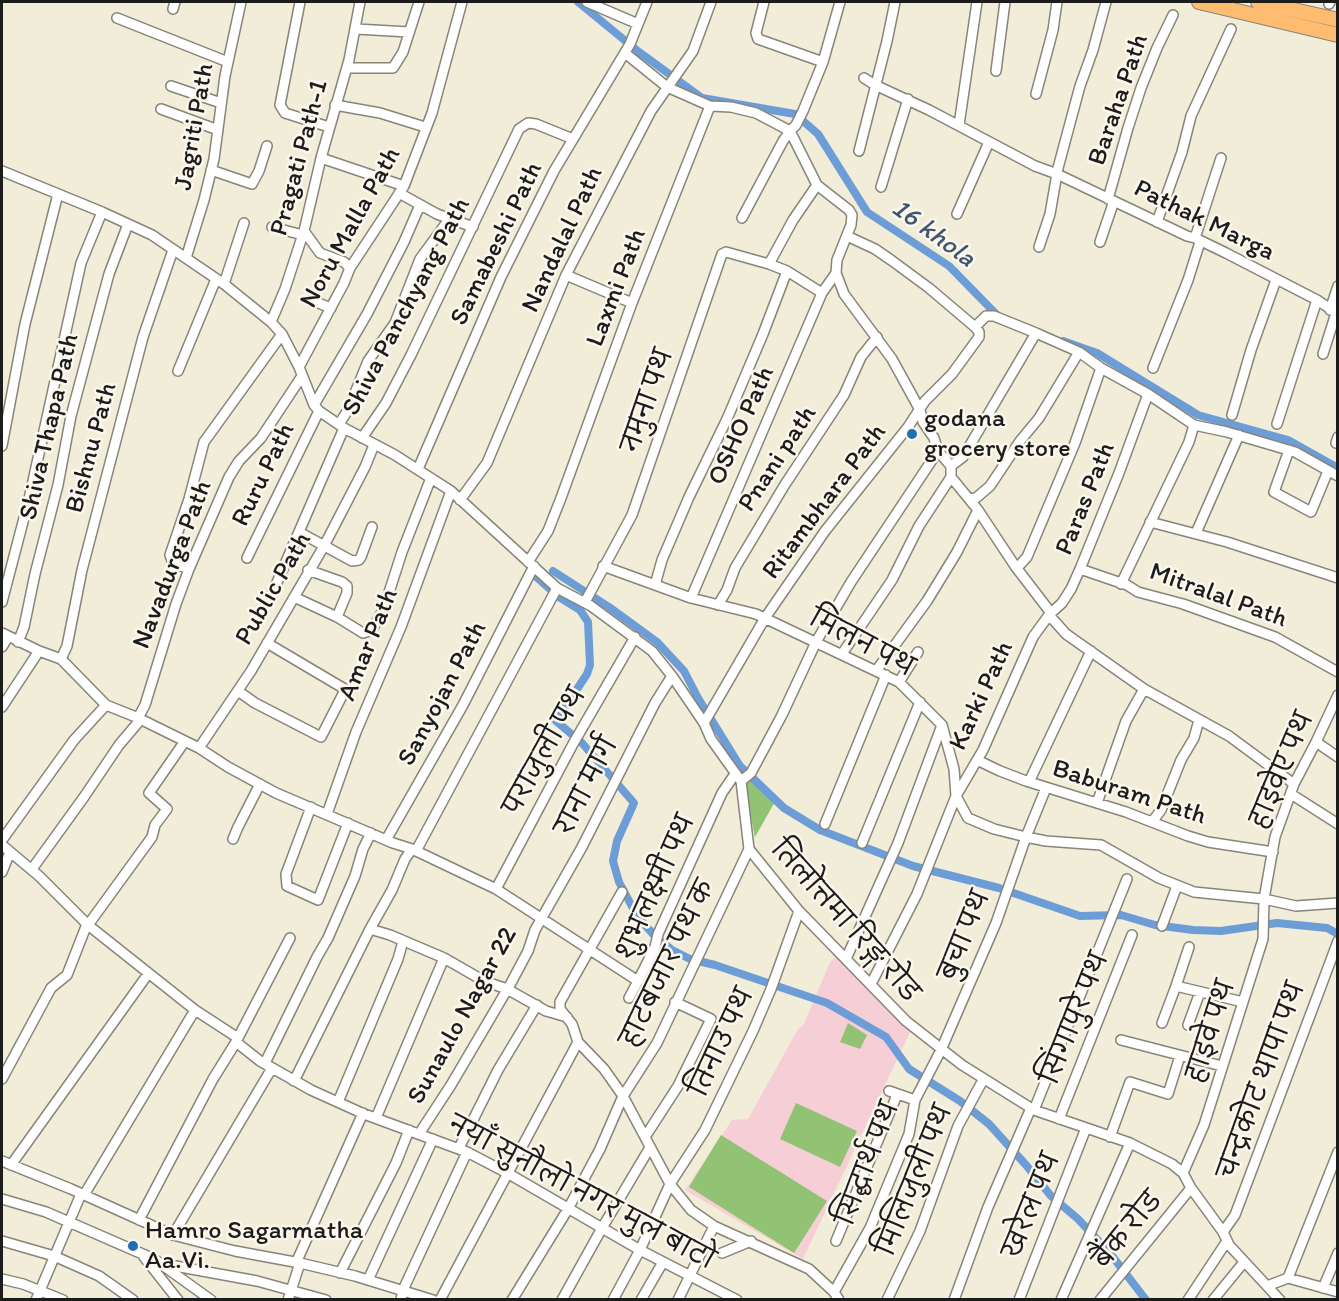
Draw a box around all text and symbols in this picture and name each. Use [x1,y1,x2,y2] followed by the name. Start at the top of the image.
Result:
[1082,30,1156,170] street label: Baraha Path
[169,61,221,193] street label: Jagriti Path
[264,77,336,239] street label: Pragati Path-1
[294,142,408,314] street label: Noru Malla Path
[444,157,550,331] street label: Samabeshi Path
[516,162,610,318] street label: Nandalal Path
[1128,173,1280,269] street label: Pathak Marga
[336,193,478,421] street label: Shiva Panchyang Path
[885,193,981,275] water label: 16 khola
[580,225,654,351] street label: Laxmi Path
[13,331,87,523] street label: Shiva Thapa Path
[617,345,681,457] street label: नमुना पथ
[702,362,782,490] street label: OSHO Path
[60,379,124,517] street label: Bishnu Path
[732,400,824,518] street label: Pnani path
[924,403,1071,464] place label: godana grocery store
[226,418,302,532] street label: Ruru Path
[756,418,894,586] street label: Ritambhara Path
[905,427,919,441] marker: godana grocery store
[1049,438,1123,560] street label: Paras Path
[127,476,219,654] street label: Navadurga Path
[229,527,319,651] street label: Public Path
[1145,557,1291,635] street label: Mitralal Path
[332,584,406,706] street label: Amar Path
[803,603,919,685] street label: मिलन पथ
[392,616,494,772] street label: Sanyojan Path
[943,637,1021,755] street label: Karki Path
[498,683,594,821] street label: पराजुली पथ
[1245,708,1321,834] street label: हाइवेए पथ
[550,733,626,841] street label: राना मार्ग
[1048,754,1210,832] street label: Baburam Path
[611,811,703,965] street label: शुभलक्ष्मी पथ
[763,835,925,1009] street label: तिलोत्तमा रिङ्ग रोड
[615,876,723,1052] street label: हाटबजार पथ क
[934,887,998,985] street label: बुचा पथ
[401,922,525,1110] street label: Sunaulo Nagar 22
[1035,949,1117,1089] street label: सिंगापुरे पथ
[1181,977,1243,1087] street label: हाइवे पथ
[1213,979,1313,1183] street label: चन्द्रकोट थापा पथ
[684,984,762,1102] street label: तिनाउ पथ
[831,1098,907,1230] street label: सिद्धार्थ पथ
[872,1101,960,1261] street label: मिलिजुली पथ
[442,1110,720,1278] street label: नयाँ सुनौलो नगर मुल बाटो
[998,1149,1068,1263] street label: खरेल पथ
[1088,1186,1170,1276] street label: बैंक रोड
[145,1215,363,1276] place label: Hamro Sagarmatha Aa.Vi.
[126,1239,140,1253] marker: Hamro Sagarmatha Aa.Vi.

